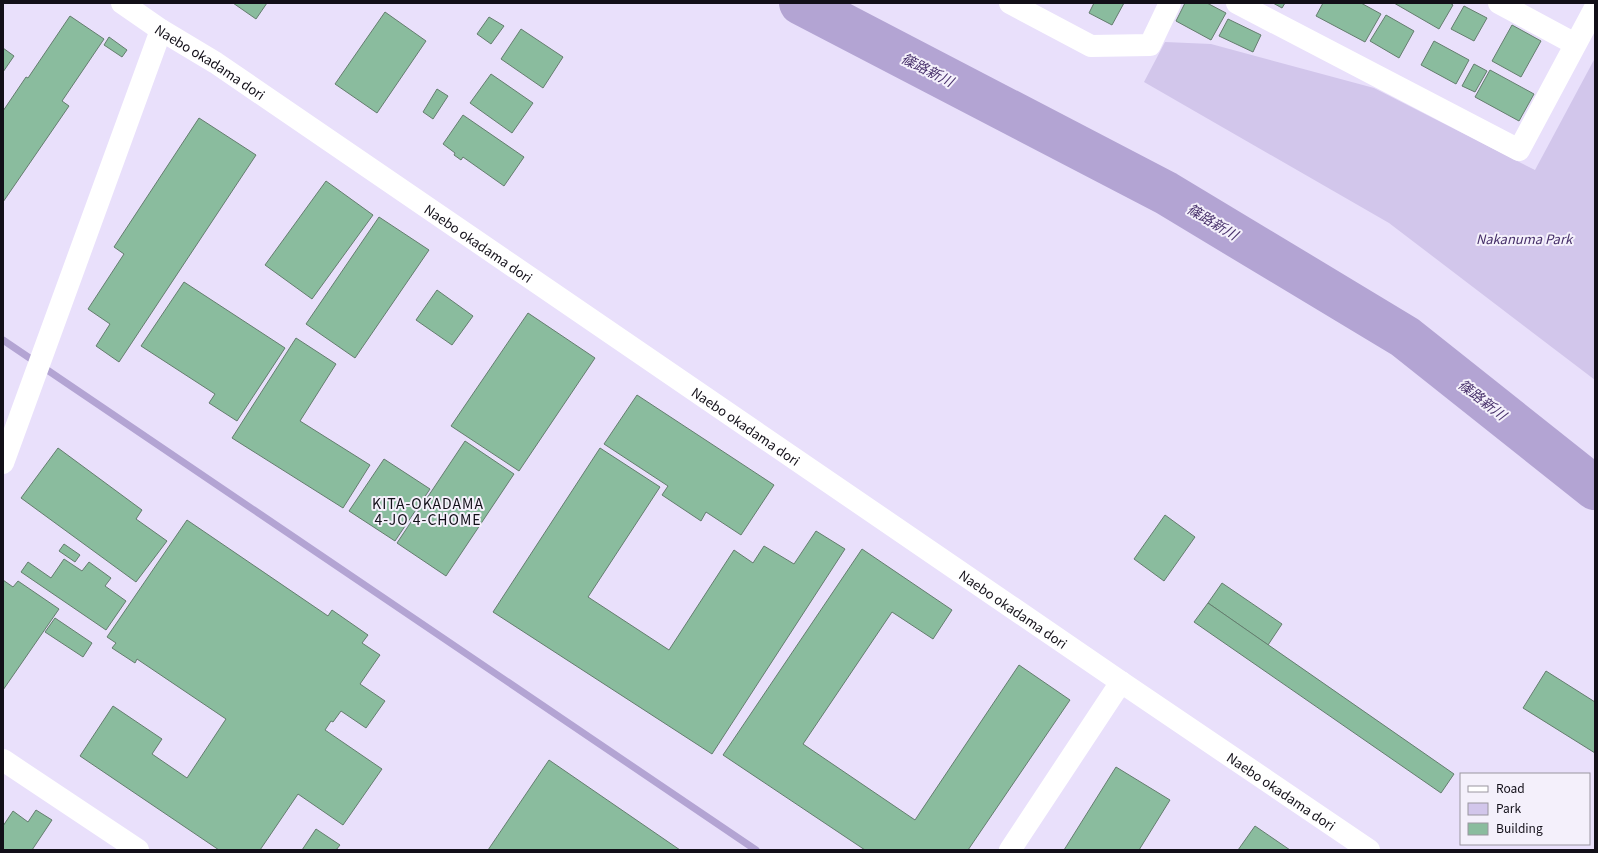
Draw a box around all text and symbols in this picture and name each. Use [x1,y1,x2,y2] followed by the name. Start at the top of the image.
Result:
[151,19,269,104] street label: Naebo okadama dori
[899,47,959,92] water label: 篠路新川
[1184,198,1244,245] water label: 篠路新川
[421,199,537,287] street label: Naebo okadama dori
[1476,229,1574,248] park label: Nakanuma Park
[1455,374,1513,425] water label: 篠路新川
[688,382,804,469] street label: Naebo okadama dori
[372,493,484,529] district label: KITA-OKADAMA 4-JO 4-CHOME
[956,565,1072,652] street label: Naebo okadama dori
[1224,747,1340,834] street label: Naebo okadama dori
[1460,773,1590,845] legend
[1496,779,1525,796] text: Road
[1496,799,1521,816] text: Park
[1496,819,1543,836] text: Building

